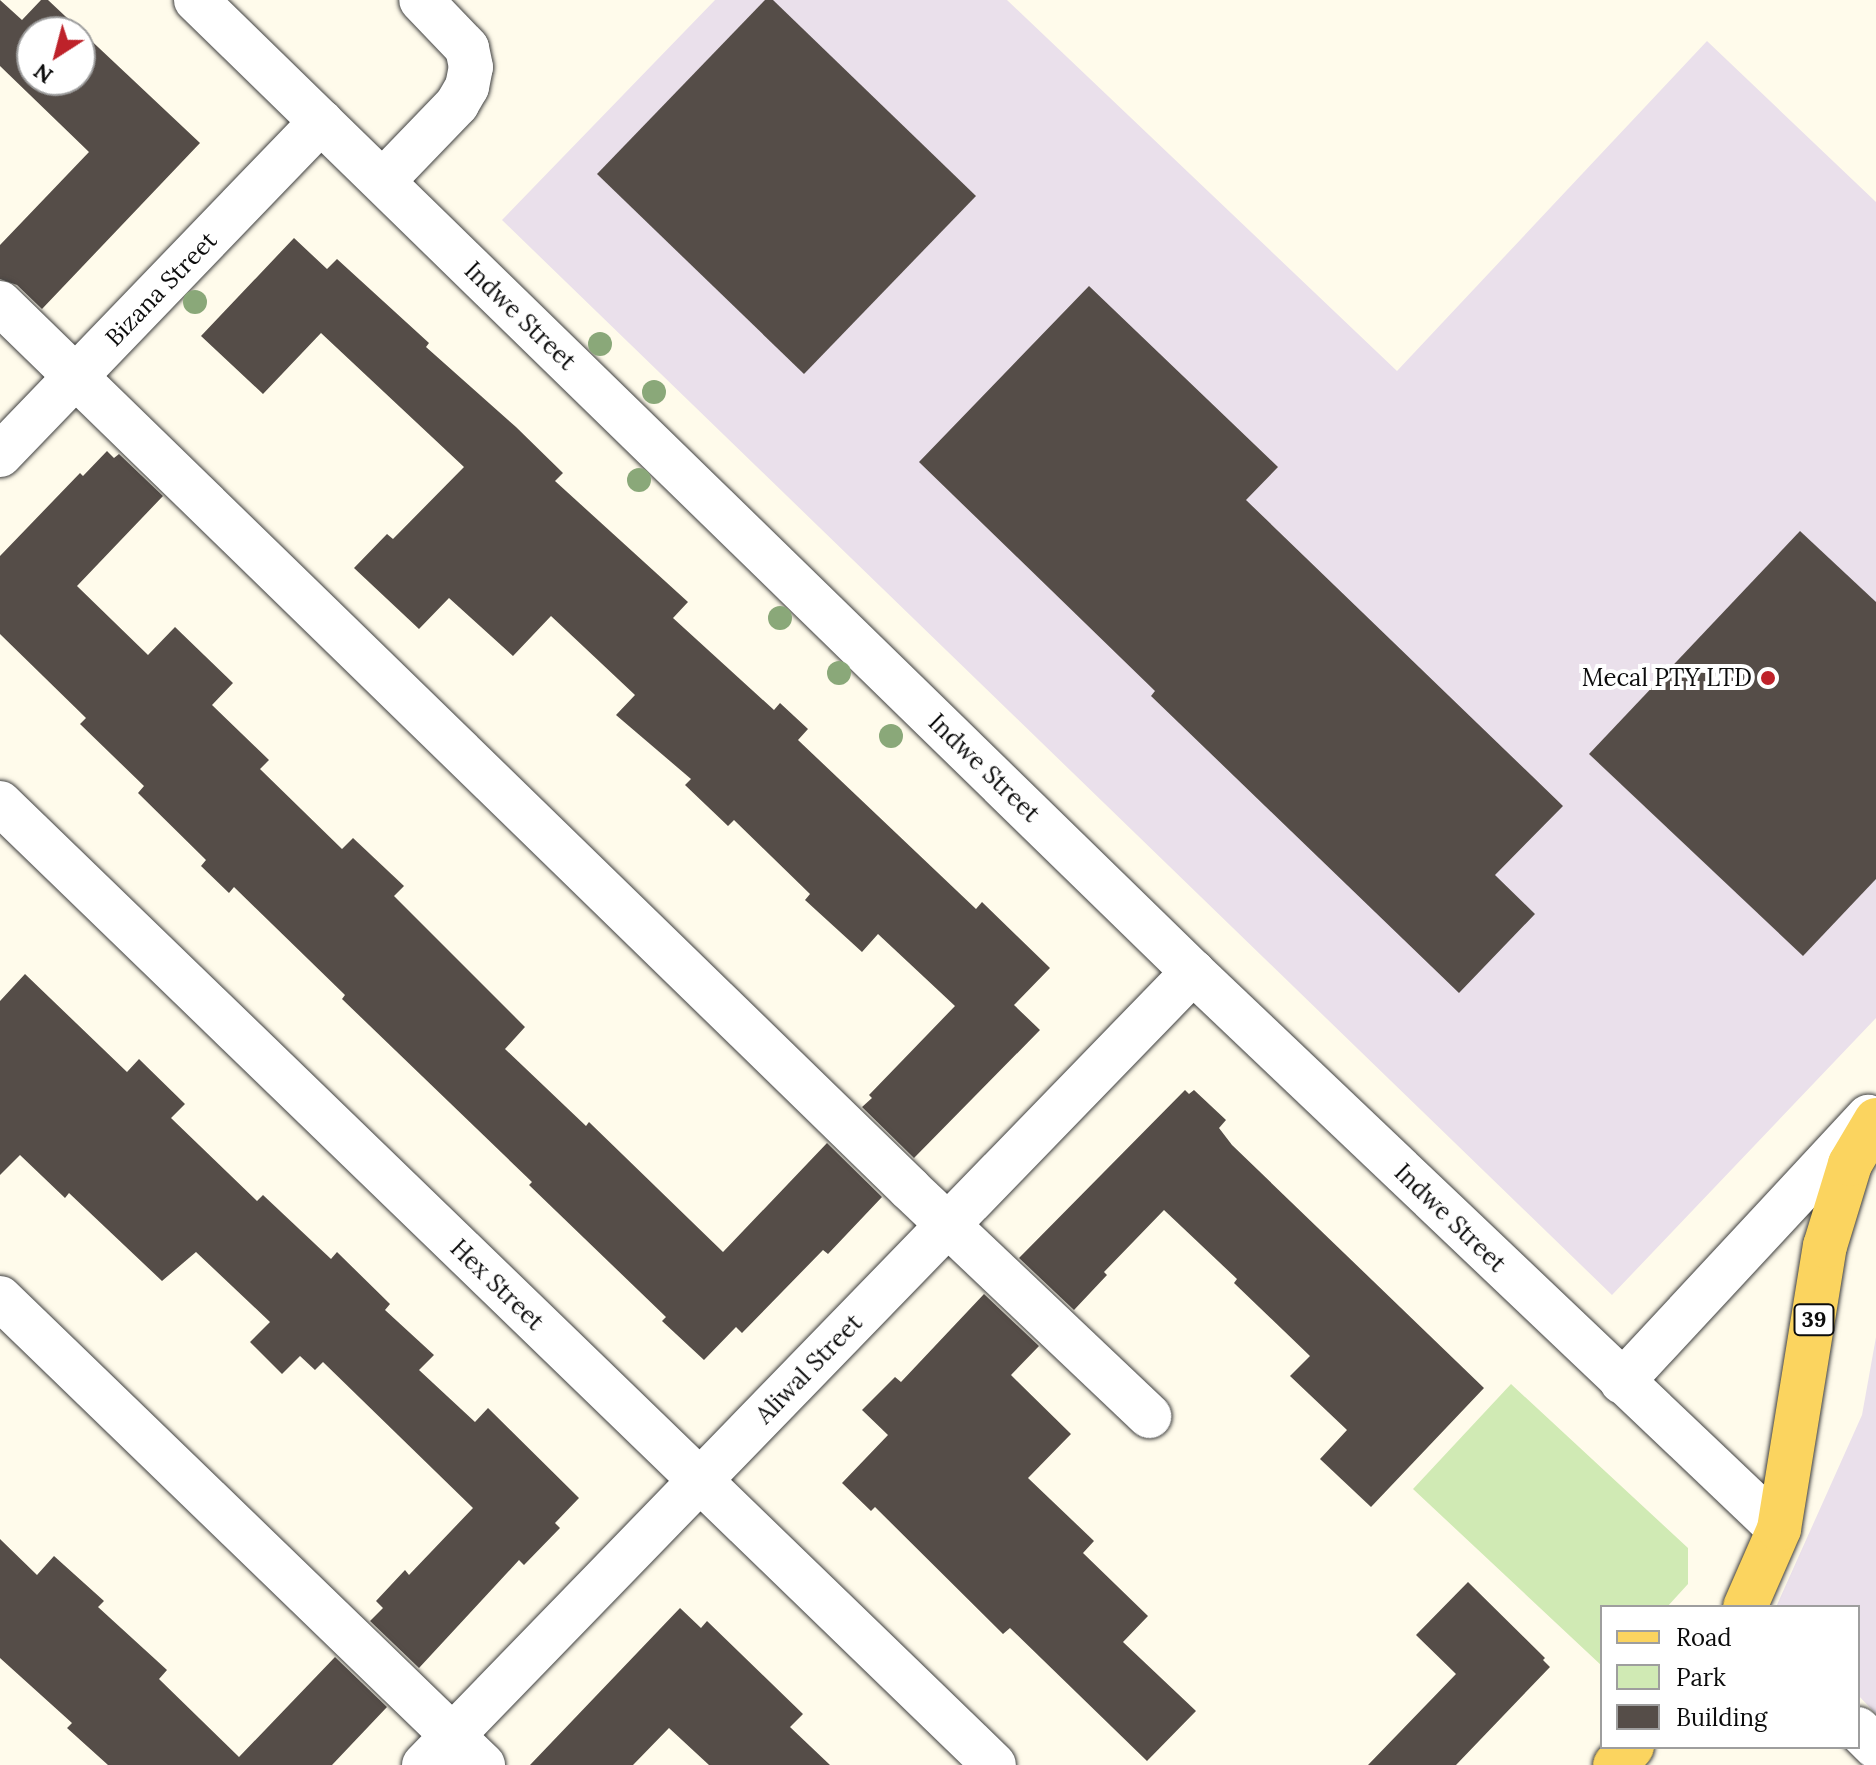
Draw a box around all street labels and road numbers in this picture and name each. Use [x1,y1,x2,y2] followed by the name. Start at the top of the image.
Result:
[99,226,223,352] street label: Bizana Street
[459,256,581,376] street label: Indwe Street
[923,708,1045,828] street label: Indwe Street
[1389,1158,1511,1278] street label: Indwe Street
[445,1234,549,1336] street label: Hex Street
[1792,1302,1836,1338] road number: 39
[750,1308,868,1430] street label: Aliwal Street

